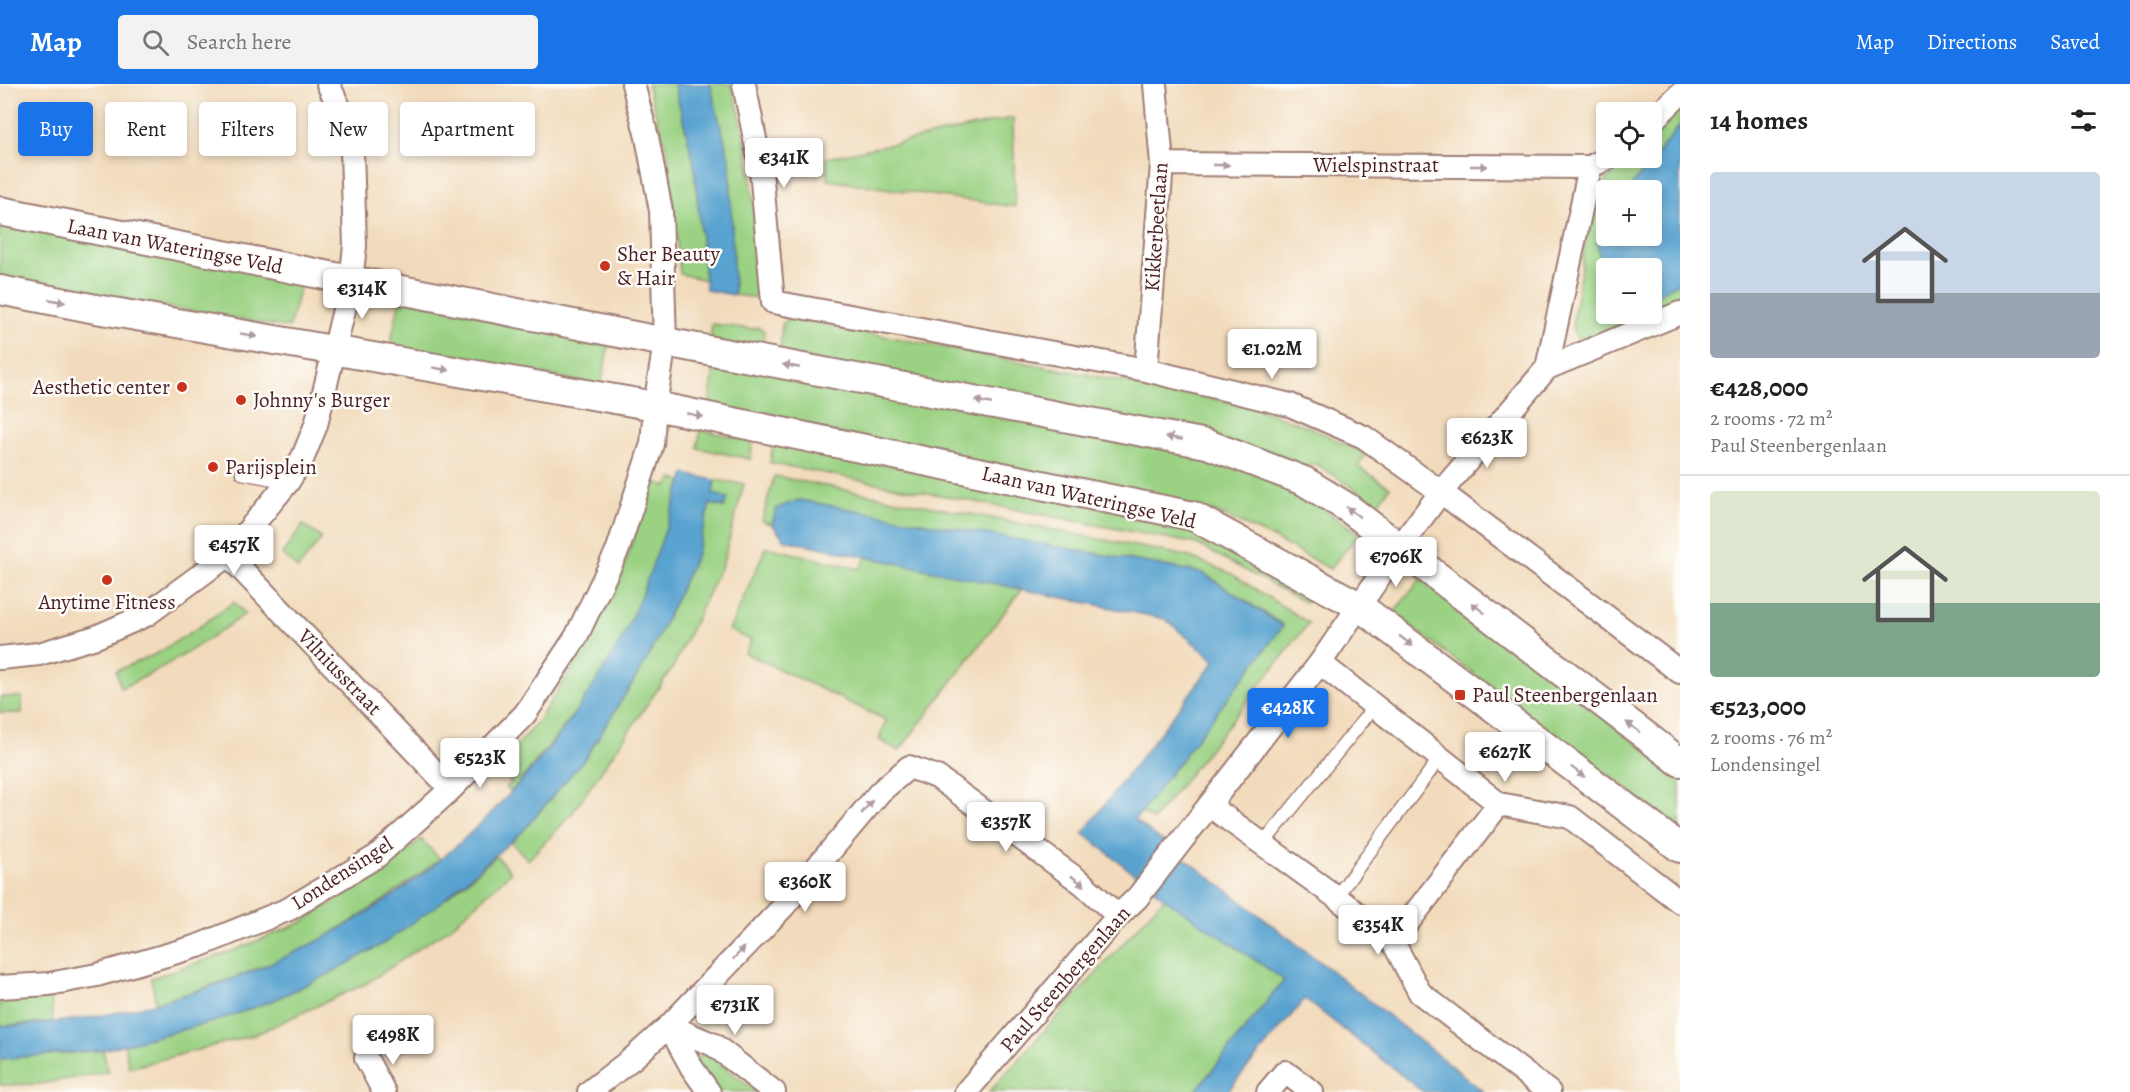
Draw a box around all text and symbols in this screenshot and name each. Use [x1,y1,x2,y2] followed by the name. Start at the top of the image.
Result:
[118,15,538,69] search box
[30,23,82,61] text: Map
[139,26,172,59] icon: search
[187,27,291,57] text: Search here
[1856,28,1894,56] text: Map
[1927,28,2017,56] text: Directions
[2050,28,2100,56] text: Saved
[18,102,93,156] chip: Buy
[105,102,187,156] chip: Rent
[199,102,296,156] chip: Filters
[308,102,388,156] chip: New
[400,102,535,156] chip: Apartment
[1596,102,1662,324] map controls
[1596,102,1662,168] button: locate
[1710,103,1808,138] text: 14 homes
[2067,104,2100,137] icon: filters
[742,138,826,189] pin: €341K
[759,144,809,171] text: €341K
[1312,151,1439,179] street label: Wielspinstraat
[1211,160,1230,169] one-way arrow
[1138,161,1174,293] street label: Kikkerbeetlaan
[1469,161,1488,171] one-way arrow
[1596,180,1662,246] button: +
[65,211,286,281] street label: Laan van Wateringse Veld
[1851,211,1959,319] icon: home
[617,240,721,292] place label: Sher Beauty & Hair
[1596,258,1662,324] button: −
[598,259,612,273] marker: Sher Beauty & Hair
[320,269,404,320] pin: €314K
[337,275,387,302] text: €314K
[48,297,67,306] one-way arrow
[1223,329,1321,380] pin: €1.02M
[240,331,259,340] one-way arrow
[1242,335,1302,362] text: €1.02M
[781,361,800,370] one-way arrow
[432,365,451,374] one-way arrow
[1710,370,1808,405] text: €428,000
[32,373,170,401] place label: Aesthetic center
[175,380,189,394] marker: Aesthetic center
[253,386,390,414] place label: Johnny's Burger
[234,393,248,407] marker: Johnny's Burger
[973,397,992,406] one-way arrow
[1710,405,1832,432] text: 2 rooms · 72 m²
[686,410,705,420] one-way arrow
[1445,418,1529,469] pin: €623K
[1461,424,1513,451] text: €623K
[1710,432,1887,459] text: Paul Steenbergenlaan
[1164,433,1183,442] one-way arrow
[225,453,317,481] place label: Parijsplein
[979,459,1200,535] street label: Laan van Wateringse Veld
[206,460,220,474] marker: Parijsplein
[1345,506,1361,518] one-way arrow
[192,525,276,576] pin: €457K
[1851,530,1959,638] icon: home
[208,531,260,558] text: €457K
[1354,537,1438,588] pin: €706K
[1370,543,1422,570] text: €706K
[100,573,114,587] marker: Anytime Fitness
[37,588,176,616] place label: Anytime Fitness
[1471,603,1486,615] one-way arrow
[291,622,388,721] street label: Vilniusstraat
[1398,635,1413,647] one-way arrow
[1472,681,1658,709] place label: Paul Steenbergenlaan
[1246,688,1330,739] pin: €428K
[1453,688,1467,702] marker: Paul Steenbergenlaan
[1710,689,1806,724] text: €523,000
[1261,694,1315,721] text: €428K
[1626,721,1641,733] one-way arrow
[1710,724,1832,751] text: 2 rooms · 76 m²
[1463,732,1547,783] pin: €627K
[438,738,522,789] pin: €523K
[1479,738,1531,765] text: €627K
[454,744,506,771] text: €523K
[1710,751,1820,778] text: Londensingel
[1570,765,1586,778] one-way arrow
[860,800,873,815] one-way arrow
[964,802,1048,853] pin: €357K
[981,808,1031,835] text: €357K
[286,830,398,916] street label: Londensingel
[763,862,847,913] pin: €360K
[779,868,831,895] text: €360K
[1070,875,1086,888] one-way arrow
[994,900,1136,1058] street label: Paul Steenbergenlaan
[1336,905,1420,956] pin: €354K
[1352,911,1404,938] text: €354K
[731,947,745,961] one-way arrow
[693,985,777,1036] pin: €731K
[711,991,759,1018] text: €731K
[351,1015,435,1066] pin: €498K
[367,1021,419,1048] text: €498K

